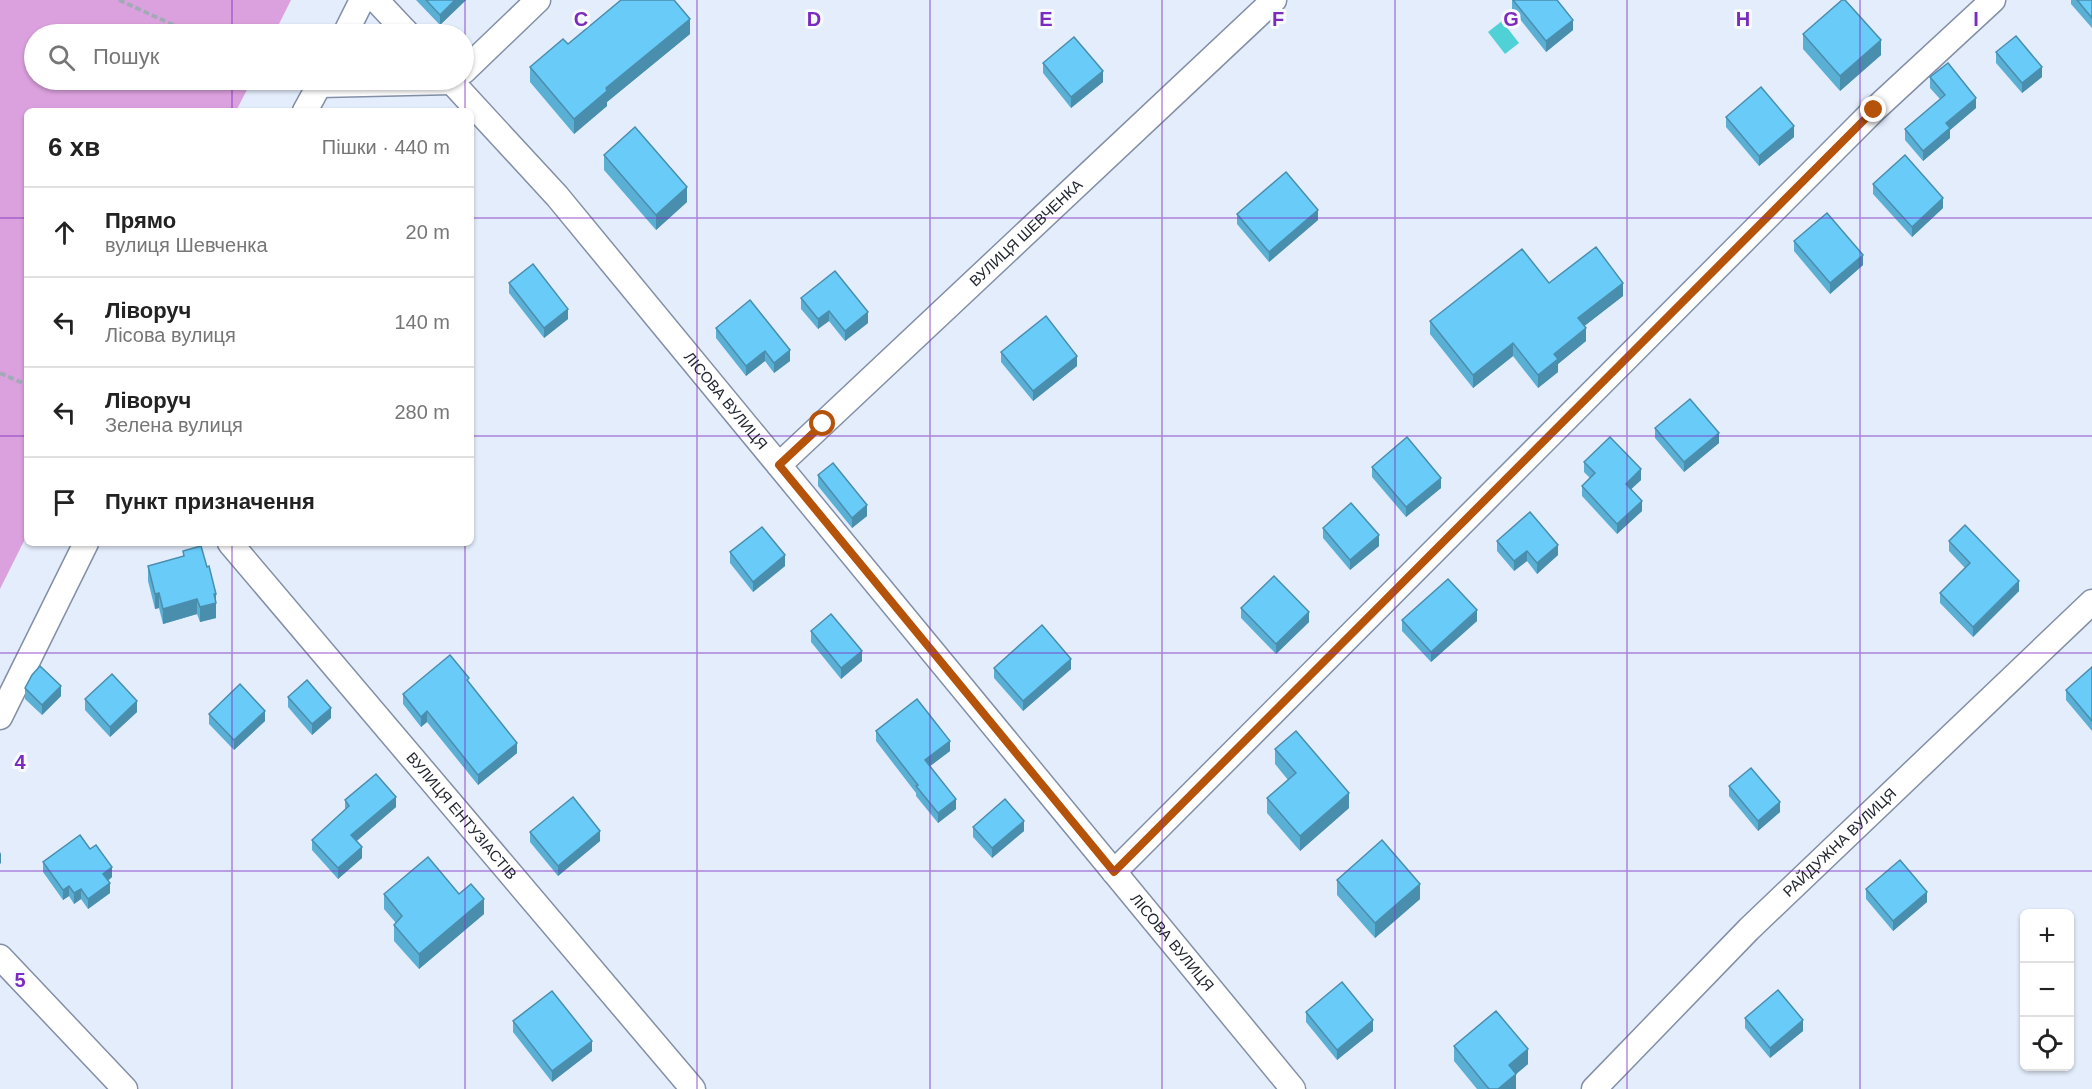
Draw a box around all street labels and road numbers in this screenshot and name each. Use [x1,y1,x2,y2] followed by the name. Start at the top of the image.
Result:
[966,176,1086,289] street label: ВУЛИЦЯ ШЕВЧЕНКА
[681,348,771,452] street label: ЛІСОВА ВУЛИЦЯ
[403,749,521,883] street label: ВУЛИЦЯ ЕНТУЗІАСТІВ
[1779,784,1899,900] street label: РАЙДУЖНА ВУЛИЦЯ
[1127,890,1218,994] street label: ЛІСОВА ВУЛИЦЯ

